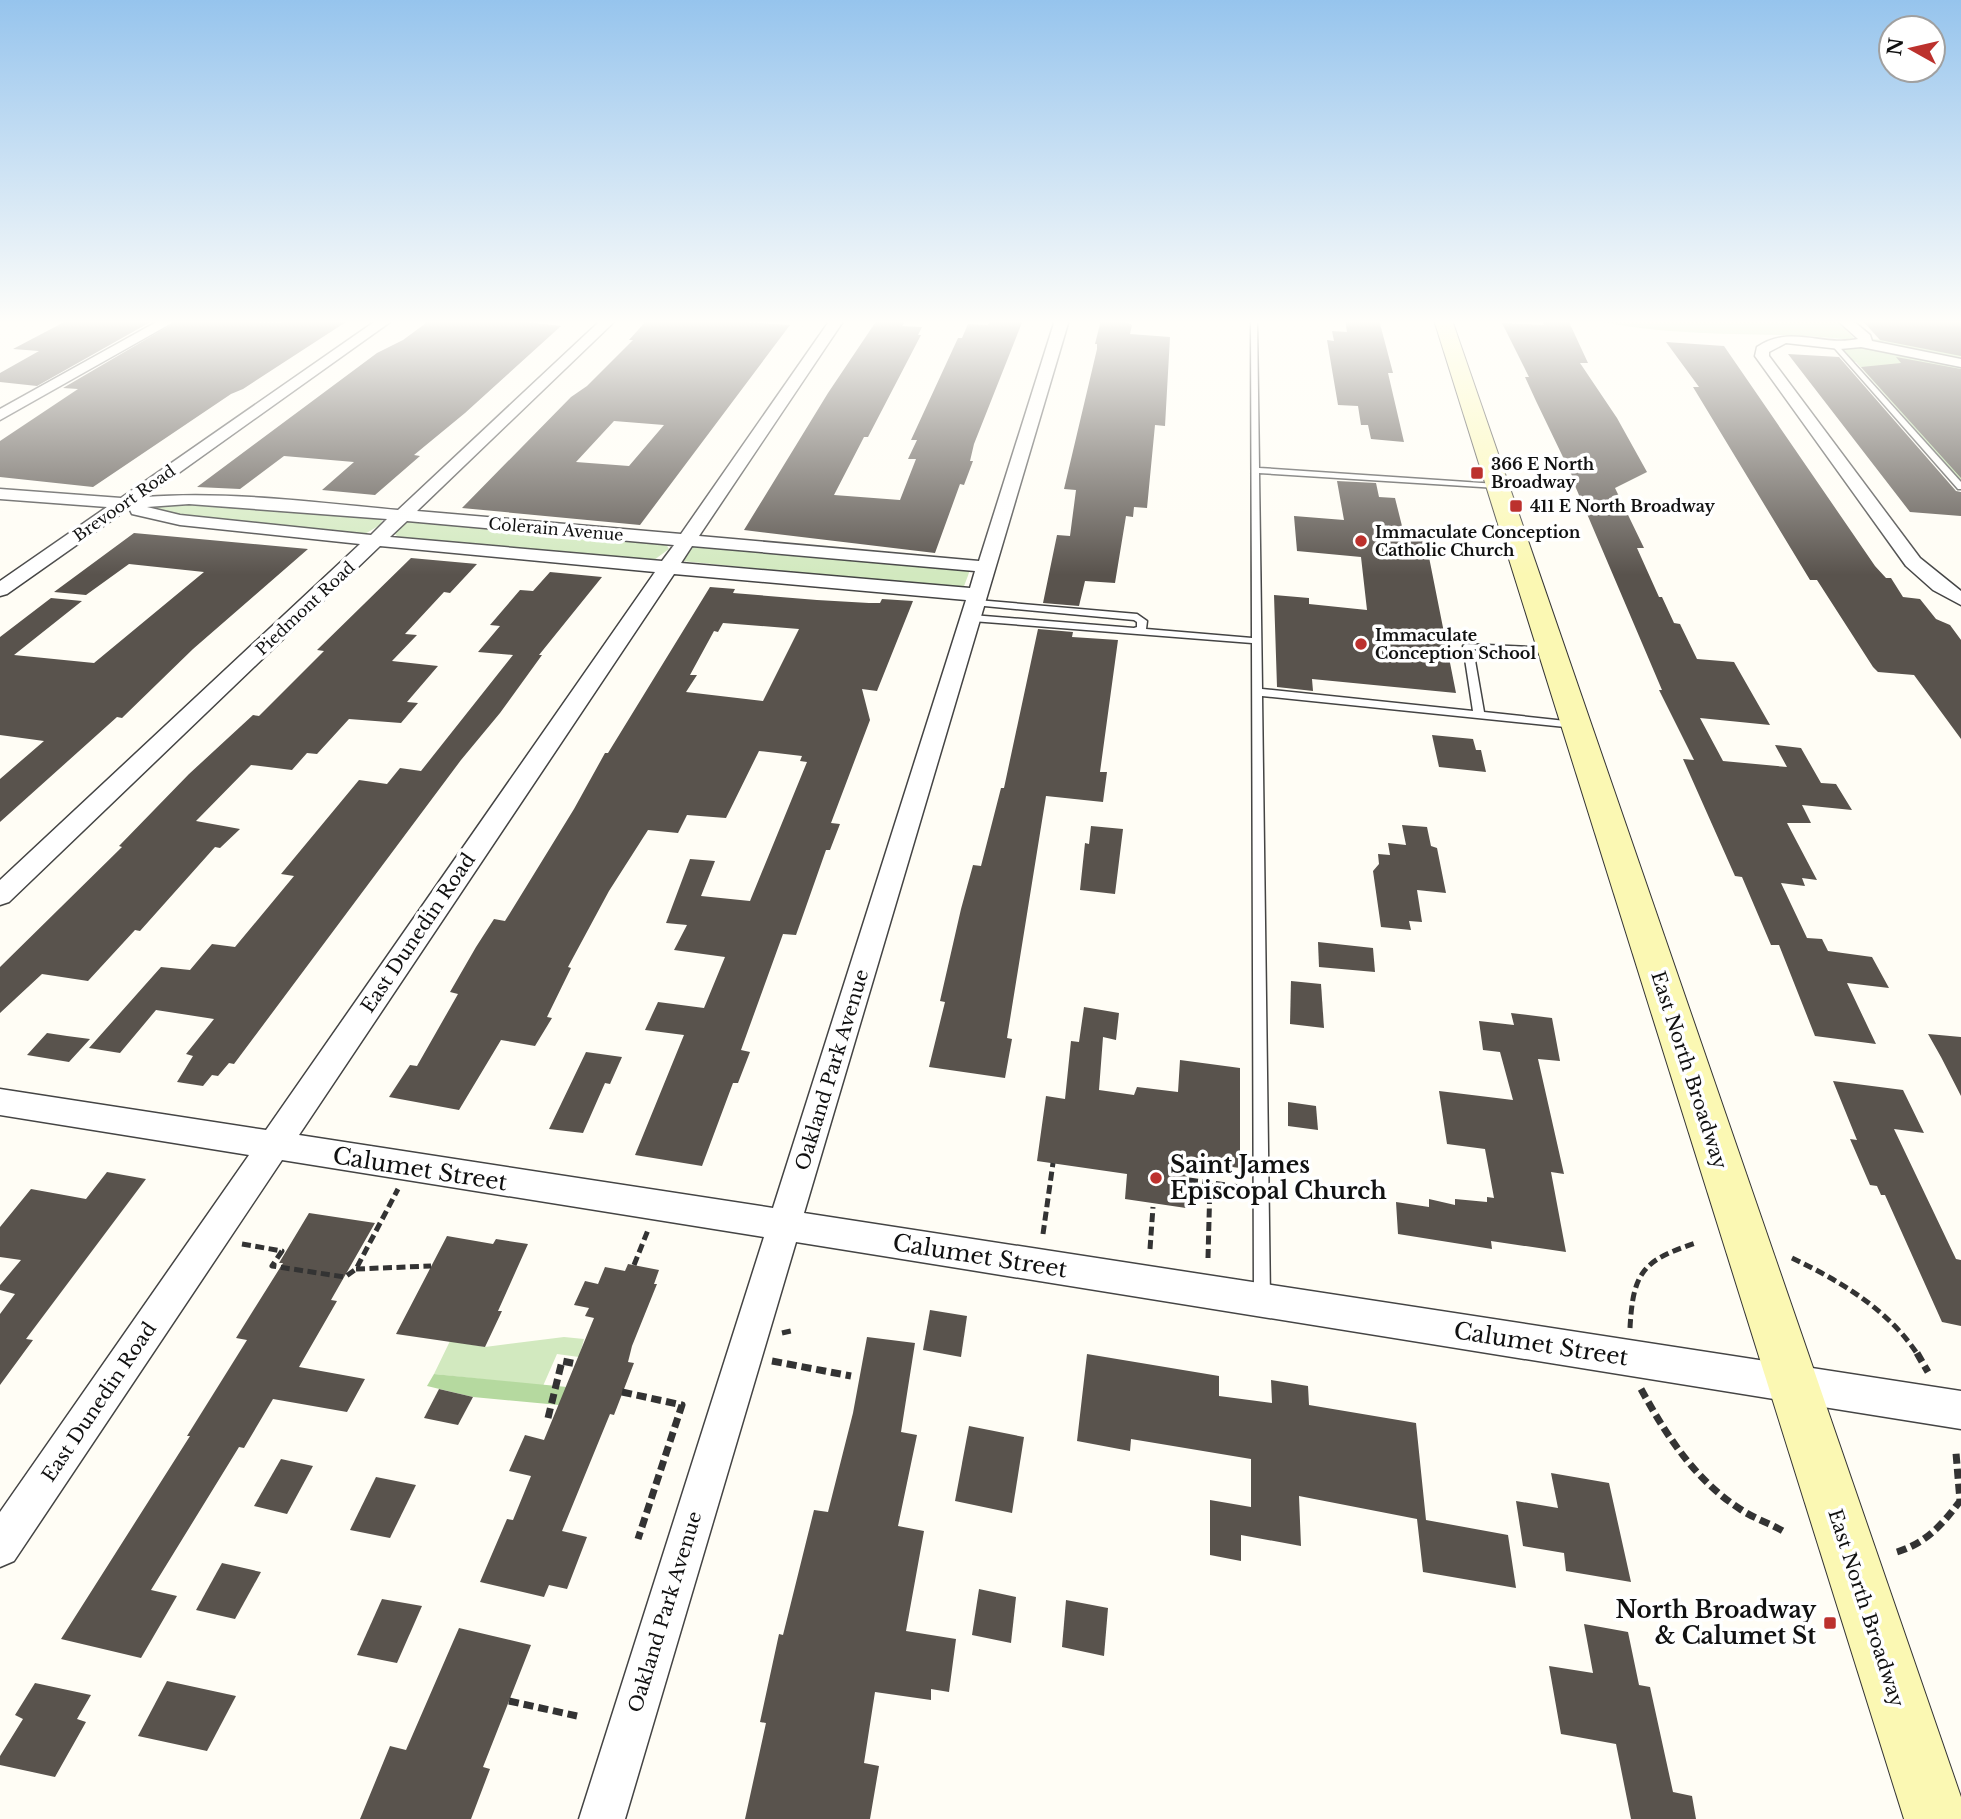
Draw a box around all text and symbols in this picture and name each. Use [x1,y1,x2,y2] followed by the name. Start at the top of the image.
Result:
[1877,14,1947,84] north arrow
[1883,36,1908,57] text: N
[1491,454,1595,492] place label: 366 E North Broadway
[69,460,179,546] street label: Brevoort Road
[1469,465,1485,481] marker: 366 E North Broadway
[1530,496,1715,516] place label: 411 E North Broadway
[1508,498,1524,514] marker: 411 E North Broadway
[488,513,624,545] street label: Colerain Avenue
[1375,522,1581,560] place label: Immaculate Conception Catholic Church
[1353,533,1369,549] marker: Immaculate Conception Catholic Church
[251,557,359,659] street label: Piedmont Road
[1375,625,1536,663] place label: Immaculate Conception School
[1353,636,1369,652] marker: Immaculate Conception School
[356,849,480,1017] street label: East Dunedin Road
[790,967,874,1173] street label: Oakland Park Avenue
[1646,968,1732,1172] street label: East North Broadway
[331,1141,510,1197] street label: Calumet Street
[1170,1151,1387,1205] place label: Saint James Episcopal Church
[1148,1170,1164,1186] marker: Saint James Episcopal Church
[891,1228,1070,1284] street label: Calumet Street
[1452,1316,1631,1372] street label: Calumet Street
[37,1318,161,1486] street label: East Dunedin Road
[1823,1506,1909,1710] street label: East North Broadway
[623,1509,707,1715] street label: Oakland Park Avenue
[1616,1596,1817,1650] place label: North Broadway & Calumet St
[1822,1615,1838,1631] marker: North Broadway & Calumet St

